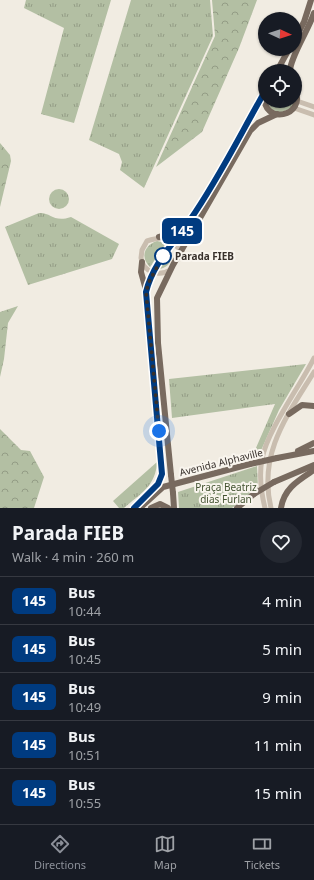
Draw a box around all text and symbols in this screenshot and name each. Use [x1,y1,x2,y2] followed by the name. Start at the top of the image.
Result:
[258,12,302,56] north arrow
[258,12,302,108] map controls
[258,64,302,108] button: locate
[159,218,205,244] line badge: 145
[170,221,194,240] text: 145
[154,247,172,265] marker: Parada FIEB
[175,249,234,263] place label: Parada FIEB
[149,421,169,441] your location
[178,445,265,479] street label: Avenida Alphaville
[195,480,257,506] park label: Praça Beatriz dias Furlan
[12,520,124,546] text: Parada FIEB
[260,521,302,563] button: heart
[12,548,134,566] text: Walk · 4 min · 260 m
[68,582,95,602] text: Bus
[22,591,46,610] text: 145
[262,591,302,611] text: 4 min
[68,602,101,620] text: 10:44
[68,630,95,650] text: Bus
[22,639,46,658] text: 145
[262,639,302,659] text: 5 min
[68,650,101,668] text: 10:45
[68,678,95,698] text: Bus
[22,687,46,706] text: 145
[262,687,302,707] text: 9 min
[68,698,101,716] text: 10:49
[68,726,95,746] text: Bus
[22,735,46,754] text: 145
[254,735,302,755] text: 11 min
[68,746,101,764] text: 10:51
[68,774,95,794] text: Bus
[22,783,46,802] text: 145
[254,783,302,803] text: 15 min
[68,794,101,812] text: 10:55
[34,833,86,872] tab: Directions
[154,833,177,872] tab: Map
[245,833,280,872] tab: Tickets

